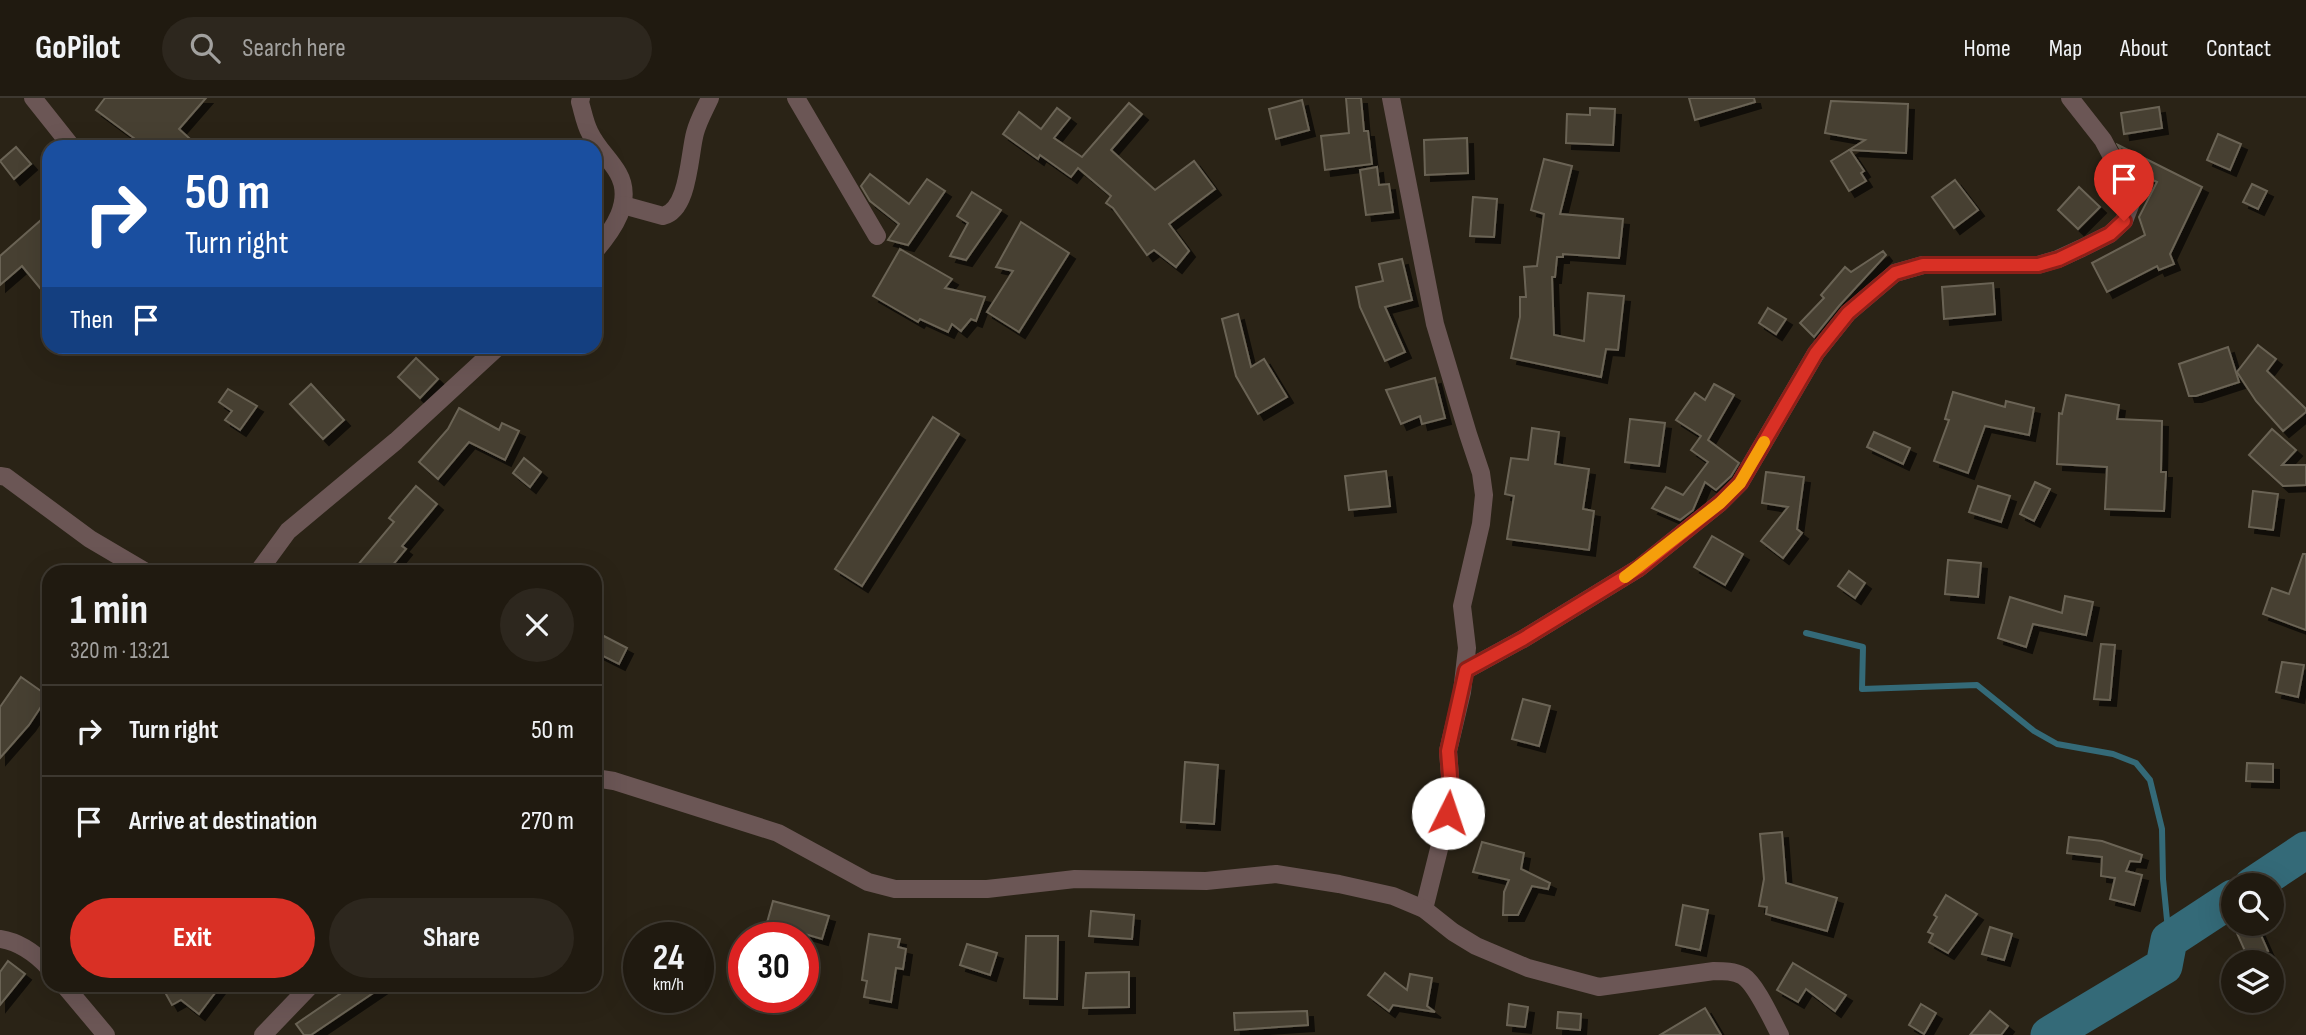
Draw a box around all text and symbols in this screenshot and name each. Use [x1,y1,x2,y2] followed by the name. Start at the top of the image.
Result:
[162,17,652,80] search box
[35,28,120,68] text: GoPilot
[186,29,224,67] icon: search
[242,33,346,64] text: Search here
[1963,34,2011,63] text: Home
[2049,34,2082,63] text: Map
[2120,34,2168,63] text: About
[2206,34,2271,63] text: Contact
[2094,149,2154,221] pin
[2105,160,2143,198] icon: arrive
[185,164,270,223] text: 50 m
[70,168,161,259] icon: right
[185,224,289,263] text: Turn right
[127,301,165,339] icon: arrive
[70,305,113,336] text: Then
[70,585,148,636] text: 1 min
[500,588,574,662] button: close
[70,637,169,665] text: 320 m · 13:21
[70,712,108,750] icon: right
[129,715,218,746] text: Turn right
[531,715,574,746] text: 50 m
[1411,776,1485,850] position arrow
[70,803,108,841] icon: arrive
[129,806,317,837] text: Arrive at destination
[521,806,574,837] text: 270 m
[2221,873,2284,1013] map controls
[2221,873,2284,936] button: search
[70,898,315,978] button: Exit
[329,898,574,978] button: Share
[728,922,819,1013] speed limit sign: 30
[653,937,684,980] text: 24
[2221,950,2284,1013] button: layers
[653,974,684,995] text: km/h

